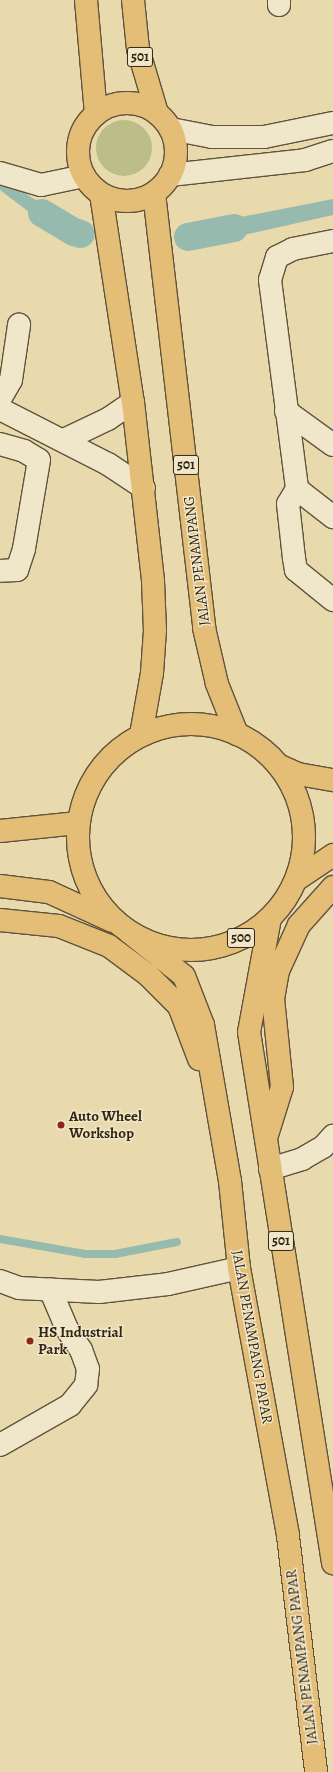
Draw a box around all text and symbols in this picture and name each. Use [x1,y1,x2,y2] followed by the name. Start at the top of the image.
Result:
[126,45,154,69] road number: 501
[172,453,200,477] road number: 501
[180,495,214,627] street label: JALAN PENAMPANG
[226,926,256,950] road number: 500
[69,1107,142,1142] place label: Auto Wheel Workshop
[56,1120,66,1130] marker: Auto Wheel Workshop
[267,1229,295,1253] road number: 501
[228,1249,276,1425] street label: JALAN PENAMPANG PAPAR
[38,1323,123,1358] place label: HS Industrial Park
[25,1336,35,1346] marker: HS Industrial Park
[282,1569,322,1745] street label: JALAN PENAMPANG PAPAR

